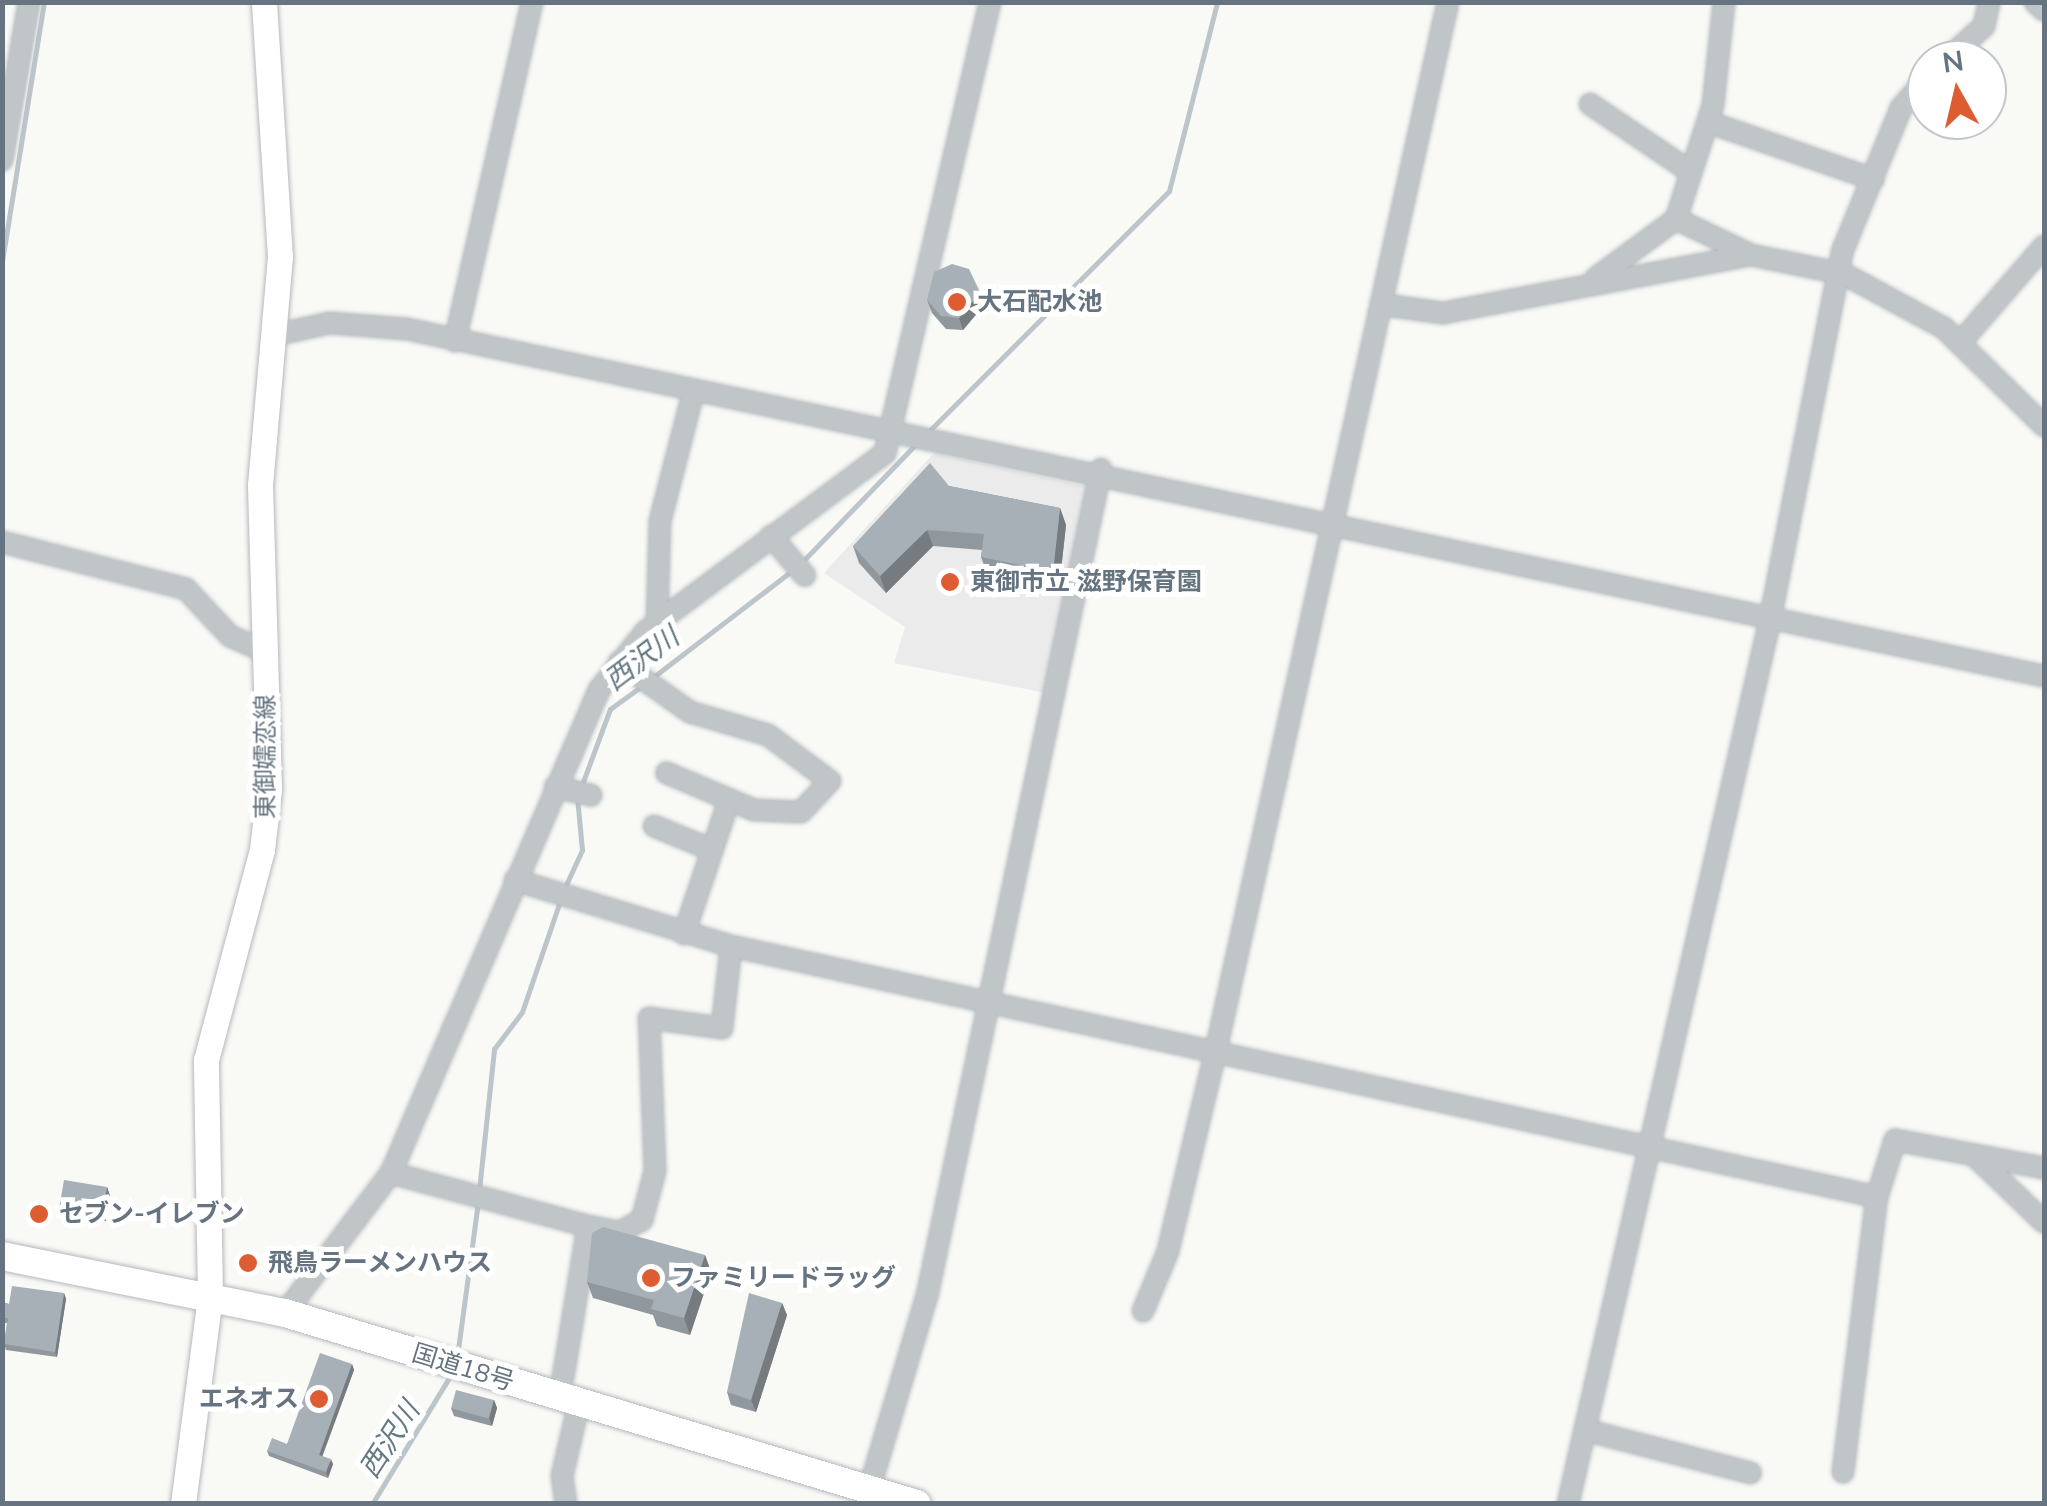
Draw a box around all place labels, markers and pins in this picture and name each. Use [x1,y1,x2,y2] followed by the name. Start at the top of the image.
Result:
[977,287,1102,317] place label: 大石配水池
[946,291,968,313] marker: 大石配水池
[970,567,1202,597] place label: 東御市立 滋野保育園
[939,571,961,593] marker: 東御市立 滋野保育園
[59,1199,245,1229] place label: セブン-イレブン
[28,1203,50,1225] marker: セブン-イレブン
[268,1248,493,1278] place label: 飛鳥ラーメンハウス
[237,1252,259,1274] marker: 飛鳥ラーメンハウス
[671,1263,896,1293] place label: ファミリードラッグ
[640,1267,662,1289] marker: ファミリードラッグ
[199,1384,299,1414] place label: エネオス
[308,1388,330,1410] marker: エネオス

